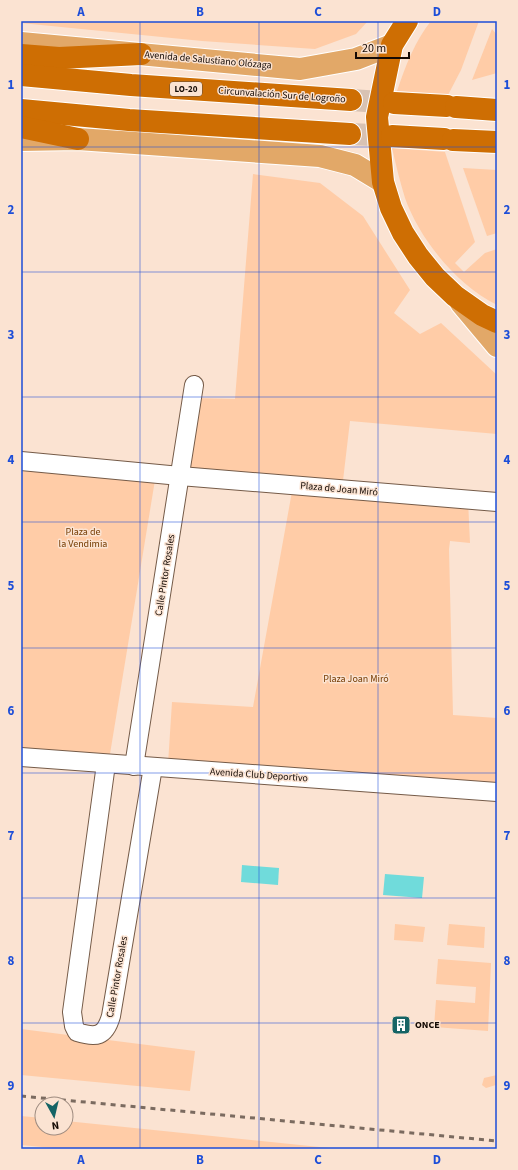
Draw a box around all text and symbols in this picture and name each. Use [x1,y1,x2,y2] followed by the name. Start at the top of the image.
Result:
[76,3,85,21] text: A
[196,3,204,21] text: B
[314,3,322,21] text: C
[433,3,441,21] text: D
[356,34,409,60] scale bar
[362,40,386,57] text: 20 m
[144,47,272,73] street label: Avenida de Salustiano Olózaga
[8,76,15,94] text: 1
[504,76,511,94] text: 1
[170,82,202,96] road number: LO-20
[218,84,346,106] street label: Circunvalación Sur de Logroño
[8,201,15,219] text: 2
[504,201,511,219] text: 2
[8,326,15,344] text: 3
[504,326,511,344] text: 3
[8,451,15,469] text: 4
[504,451,511,469] text: 4
[300,479,378,499] street label: Plaza de Joan Miró
[59,525,107,551] park label: Plaza de la Vendimia
[152,533,178,617] street label: Calle Pintor Rosales
[8,577,15,595] text: 5
[504,577,511,595] text: 5
[323,672,389,686] park label: Plaza Joan Miró
[8,702,15,720] text: 6
[504,702,511,720] text: 6
[210,765,308,785] street label: Avenida Club Deportivo
[8,827,15,845] text: 7
[504,827,511,845] text: 7
[103,935,131,1019] street label: Calle Pintor Rosales
[8,952,15,970] text: 8
[504,952,511,970] text: 8
[390,1014,412,1036] building icon: ONCE
[415,1018,440,1032] place label: ONCE
[8,1077,15,1095] text: 9
[504,1077,511,1095] text: 9
[34,1096,74,1136] north arrow
[51,1117,60,1133] text: N
[76,1151,85,1169] text: A
[196,1151,204,1169] text: B
[314,1151,322,1169] text: C
[433,1151,441,1169] text: D

